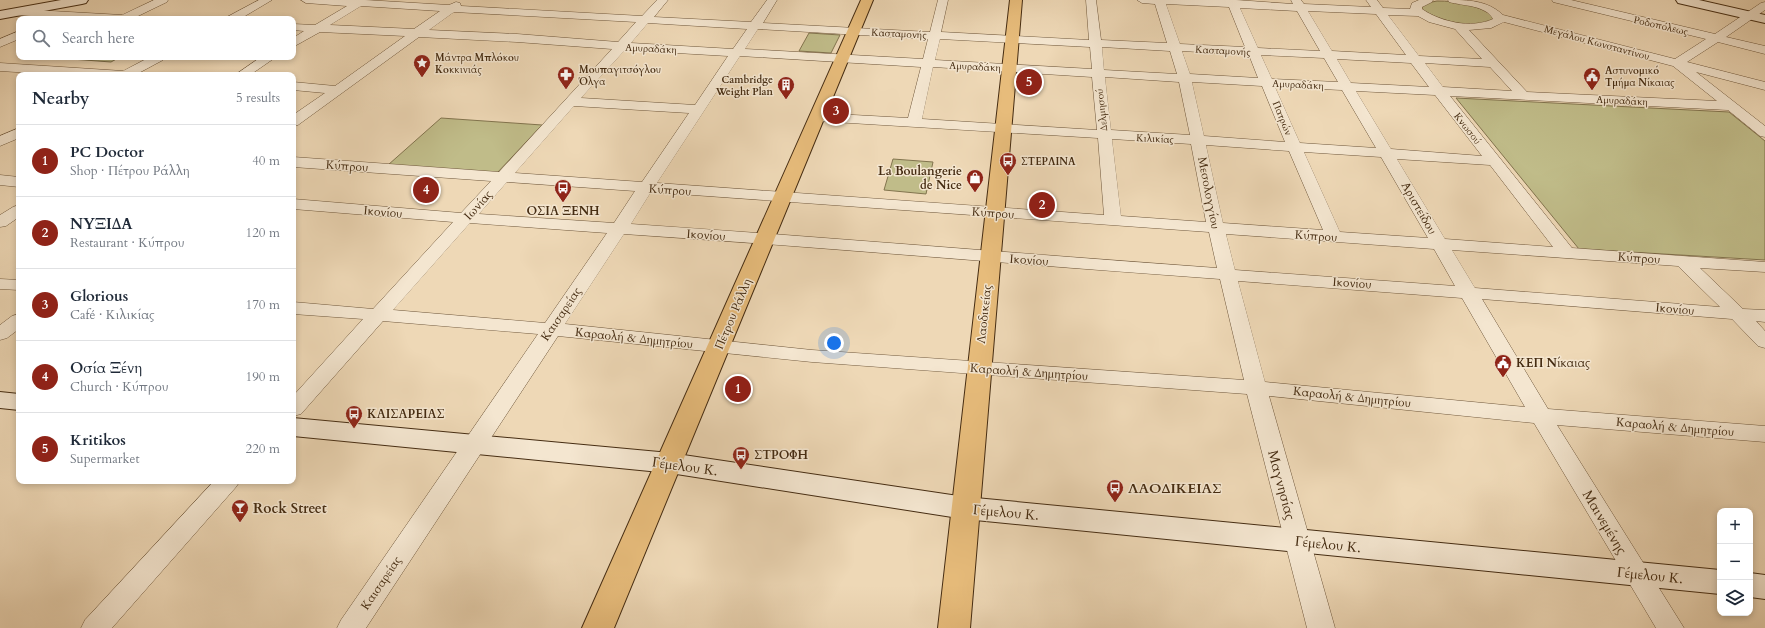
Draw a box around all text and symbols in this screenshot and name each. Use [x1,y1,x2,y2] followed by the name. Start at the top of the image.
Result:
[1632,13,1690,39] street label: Ροδοπόλεως
[16,16,296,60] search box
[1542,22,1651,64] street label: Μεγάλου Κωνσταντίνου
[871,26,928,42] street label: Κασταμονής
[30,27,52,49] icon: search
[62,28,135,48] text: Search here
[625,41,677,57] street label: Αμυραδάκη
[1195,43,1252,59] street label: Κασταμονής
[435,51,519,77] place label: Μάντρα Μπλόκου Κοκκινιάς
[412,53,432,78] place icon: Μάντρα Μπλόκου Κοκκινιάς
[949,59,1001,75] street label: Αμυραδάκη
[578,63,661,89] place label: Μουπαγιτσόγλου Όλγα
[1605,64,1675,90] place label: Αστυνομικό Τμήμα Νίκαιας
[556,65,576,90] pharmacy icon: Μουπαγιτσόγλου Όλγα
[1582,66,1602,91] public building icon: Αστυνομικό Τμήμα Νίκαιας
[1016,67,1042,97] pin: 5
[715,73,774,99] place label: Cambridge Weight Plan
[776,75,796,100] building icon: Cambridge Weight Plan
[1272,77,1324,93] street label: Αμυραδάκη
[32,87,89,110] text: Nearby
[1093,88,1111,132] street label: Δελμησού
[236,89,280,107] text: 5 results
[1596,93,1648,109] street label: Αμυραδάκη
[823,96,849,126] pin: 3
[1269,99,1295,138] street label: Πατρών
[1450,110,1484,147] street label: Κνωσού
[1136,131,1175,147] street label: Κιλικίας
[70,142,144,162] text: PC Doctor
[998,151,1018,176] bus stop icon: ΣΤΕΡΛΙΝΑ
[42,152,48,170] text: 1
[252,152,280,170] text: 40 m
[1021,155,1076,169] place label: ΣΤΕΡΛΙΝΑ
[1193,155,1224,231] street label: Μεσολογγίου
[325,157,369,175] street label: Κύπρου
[70,162,190,180] text: Shop · Πέτρου Ράλλη
[878,163,962,193] place label: La Boulangerie de Nice
[965,168,985,193] shop icon: La Boulangerie de Nice
[413,175,439,205] pin: 4
[553,178,573,203] bus stop icon: ΟΣΙΑ ΞΕΝΗ
[1397,179,1441,237] street label: Αριστείδου
[648,181,692,199] street label: Κύπρου
[460,187,496,223] street label: Ιωνίας
[1029,190,1055,220] pin: 2
[363,202,403,222] street label: Ικονίου
[526,203,600,219] place label: ΟΣΙΑ ΞΕΝΗ
[971,204,1015,222] street label: Κύπρου
[70,214,133,234] text: ΝΥΞΙΔΑ
[42,224,48,242] text: 2
[246,224,280,242] text: 120 m
[686,226,726,244] street label: Ικονίου
[1294,227,1338,245] street label: Κύπρου
[70,234,185,252] text: Restaurant · Κύπρου
[1617,249,1661,267] street label: Κύπρου
[1009,251,1049,269] street label: Ικονίου
[1332,274,1372,292] street label: Ικονίου
[711,276,755,352] street label: Πέτρου Ράλλη
[537,284,585,344] street label: Καισαρείας
[973,284,995,344] street label: Λαοδικείας
[70,286,128,306] text: Glorious
[42,296,48,314] text: 3
[246,296,280,314] text: 170 m
[1655,299,1695,319] street label: Ικονίου
[70,306,155,324] text: Café · Κιλικίας
[574,324,694,352] street label: Καραολή & Δημητρίου
[824,333,844,353] your location
[1493,353,1513,378] public building icon: ΚΕΠ Νίκαιας
[1516,355,1590,371] place label: ΚΕΠ Νίκαιας
[70,358,142,378] text: Οσία Ξένη
[969,360,1089,384] street label: Καραολή & Δημητρίου
[42,368,48,386] text: 4
[246,368,280,386] text: 190 m
[725,374,751,404] pin: 1
[70,378,169,396] text: Church · Κύπρου
[1292,383,1412,411] street label: Καραολή & Δημητρίου
[344,404,364,429] bus stop icon: ΚΑΙΣΑΡΕΙΑΣ
[367,406,445,422] place label: ΚΑΙΣΑΡΕΙΑΣ
[1615,414,1735,440] street label: Καραολή & Δημητρίου
[70,430,126,450] text: Kritikos
[42,440,48,458] text: 5
[246,440,280,458] text: 220 m
[731,445,751,470] bus stop icon: ΣΤΡΟΦΗ
[754,447,808,463] place label: ΣΤΡΟΦΗ
[1263,448,1300,522] street label: Μαγνησίας
[70,450,140,468] text: Supermarket
[651,452,719,481] street label: Γέμελου Κ.
[1105,478,1125,503] bus stop icon: ΛΑΟΔΙΚΕΙΑΣ
[1128,479,1222,498] place label: ΛΑΟΔΙΚΕΙΑΣ
[1578,487,1631,558] street label: Μαινεμένης
[230,498,250,523] bar icon: Rock Street
[253,499,327,518] place label: Rock Street
[972,500,1040,525] street label: Γέμελου Κ.
[1717,508,1753,616] map controls
[1717,508,1753,544] button: +
[1294,532,1362,557] street label: Γέμελου Κ.
[1717,544,1753,580] button: −
[357,553,405,613] street label: Καισαρείας
[1616,563,1684,588] street label: Γέμελου Κ.
[1717,580,1753,616] button: layers

